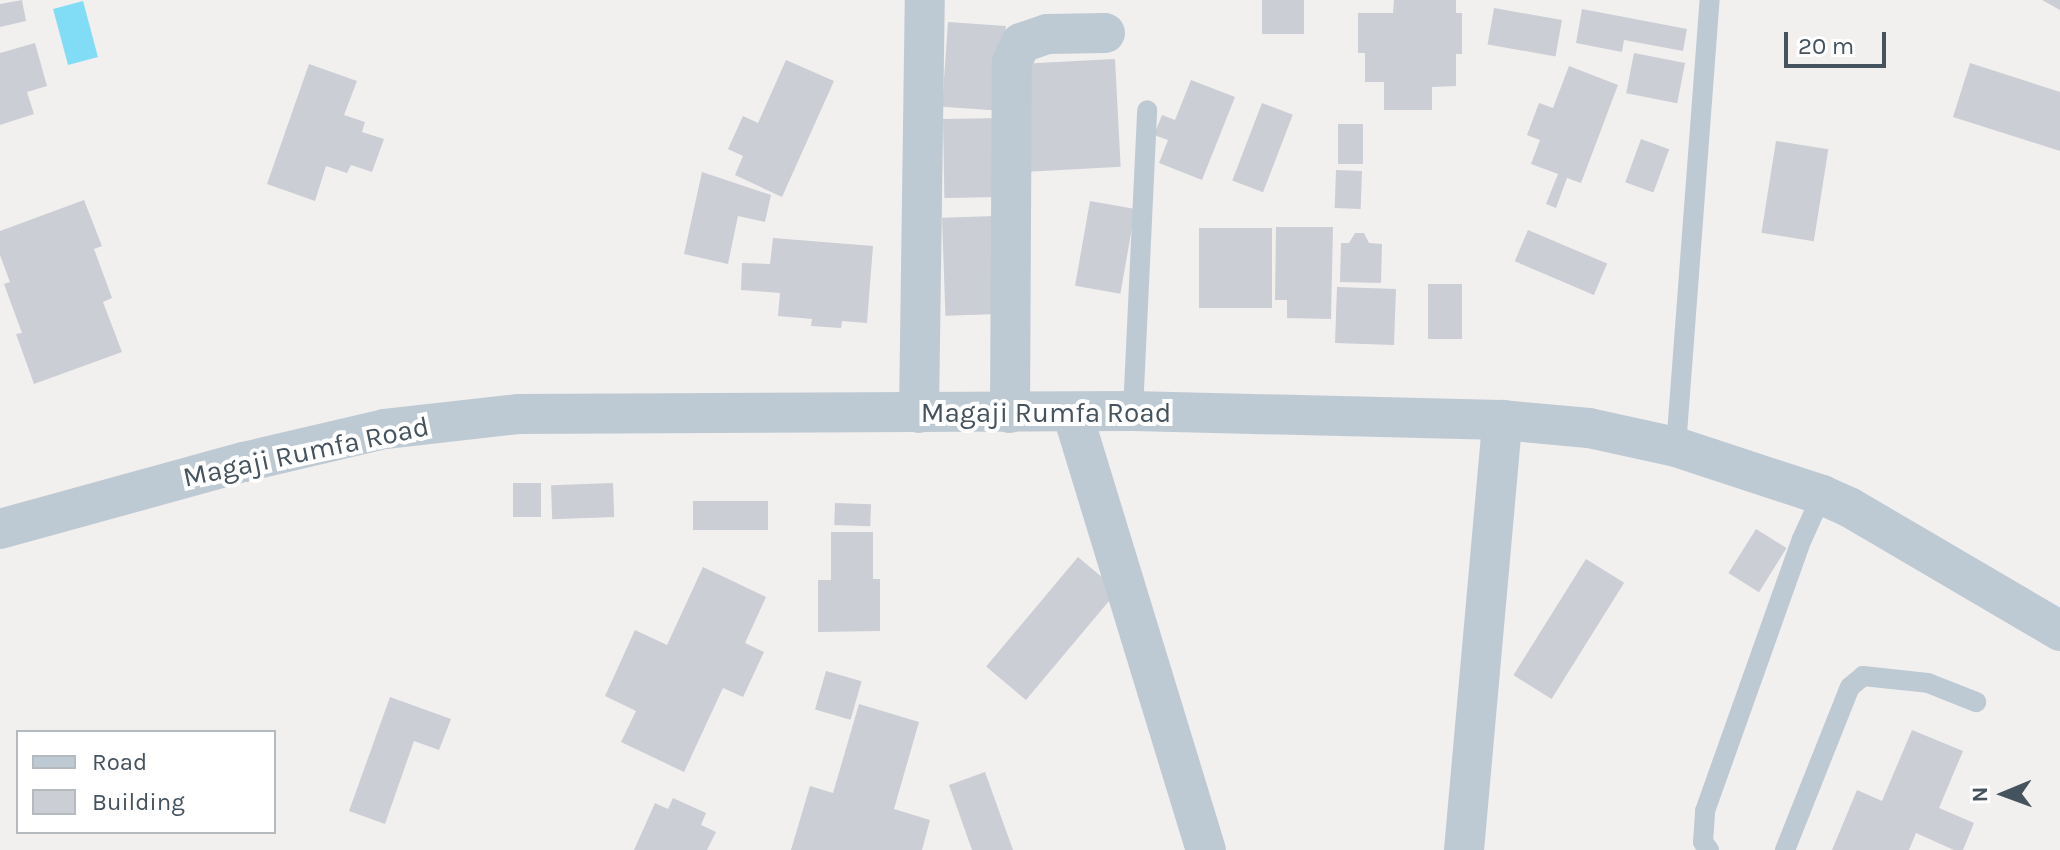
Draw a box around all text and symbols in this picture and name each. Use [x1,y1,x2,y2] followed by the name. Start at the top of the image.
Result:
[1788,16,1890,66] scale bar
[1798,32,1854,60] text: 20 m
[921,396,1171,430] street label: Magaji Rumfa Road
[180,410,432,494] street label: Magaji Rumfa Road
[16,730,276,834] legend
[92,748,147,776] text: Road
[1964,754,2044,834] north arrow
[1967,786,1993,803] text: N
[92,788,185,816] text: Building

